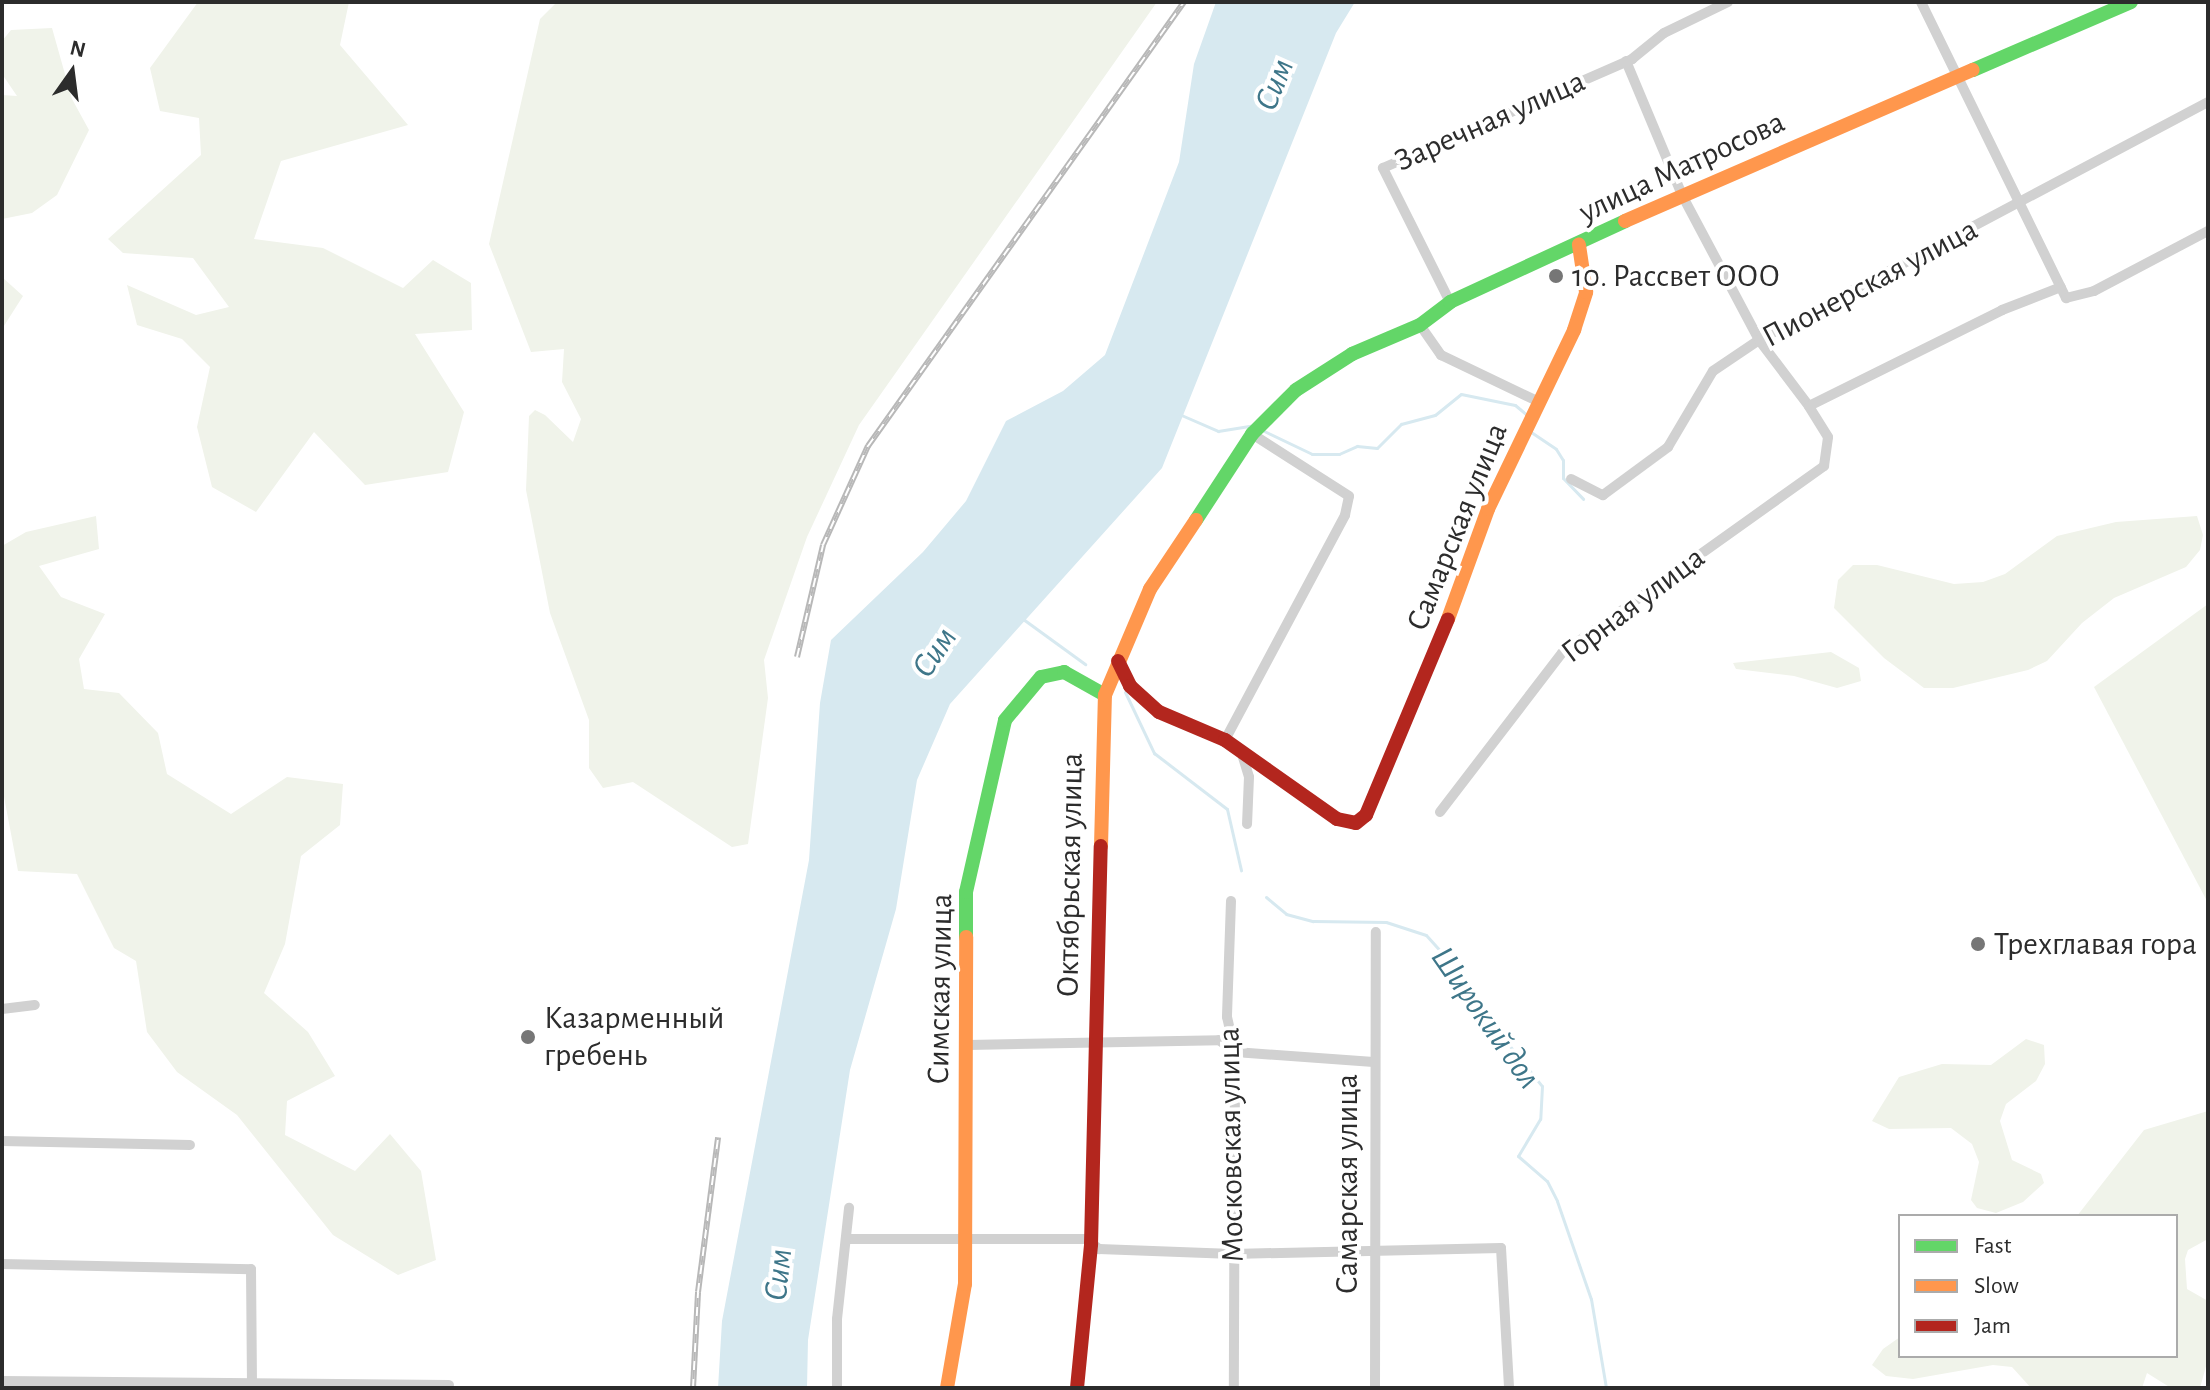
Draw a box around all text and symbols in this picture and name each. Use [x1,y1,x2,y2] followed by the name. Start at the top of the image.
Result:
[32,32,112,112] north arrow
[68,36,88,61] text: N
[1246,53,1304,117] water label: Сим
[1389,62,1591,180] street label: Заречная улица
[1573,103,1791,231] street label: улица Матросова
[1756,210,1984,356] street label: Пионерская улица
[1572,257,1780,295] place label: 10. Рассвет ООО
[1547,267,1565,285] marker: 10. Рассвет ООО
[1398,418,1516,636] street label: Самарская улица
[1554,539,1712,671] street label: Горная улица
[903,620,967,686] water label: Сим
[1049,752,1091,998] street label: Октябрьская улица
[919,893,961,1085] street label: Симская улица
[1994,925,2197,963] place label: Трехглавая гора
[1969,935,1987,953] marker: Трехглавая гора
[1421,939,1549,1097] water label: Широкий дол
[544,1000,725,1075] place label: Казарменный гребень
[1210,1027,1252,1263] street label: Московская улица
[519,1028,537,1046] marker: Казарменный гребень
[1328,1074,1366,1294] street label: Самарская улица
[1898,1214,2178,1358] legend
[1974,1234,2011,1258] text: Fast
[756,1247,802,1303] water label: Сим
[1974,1274,2019,1298] text: Slow
[1974,1314,2011,1338] text: Jam

